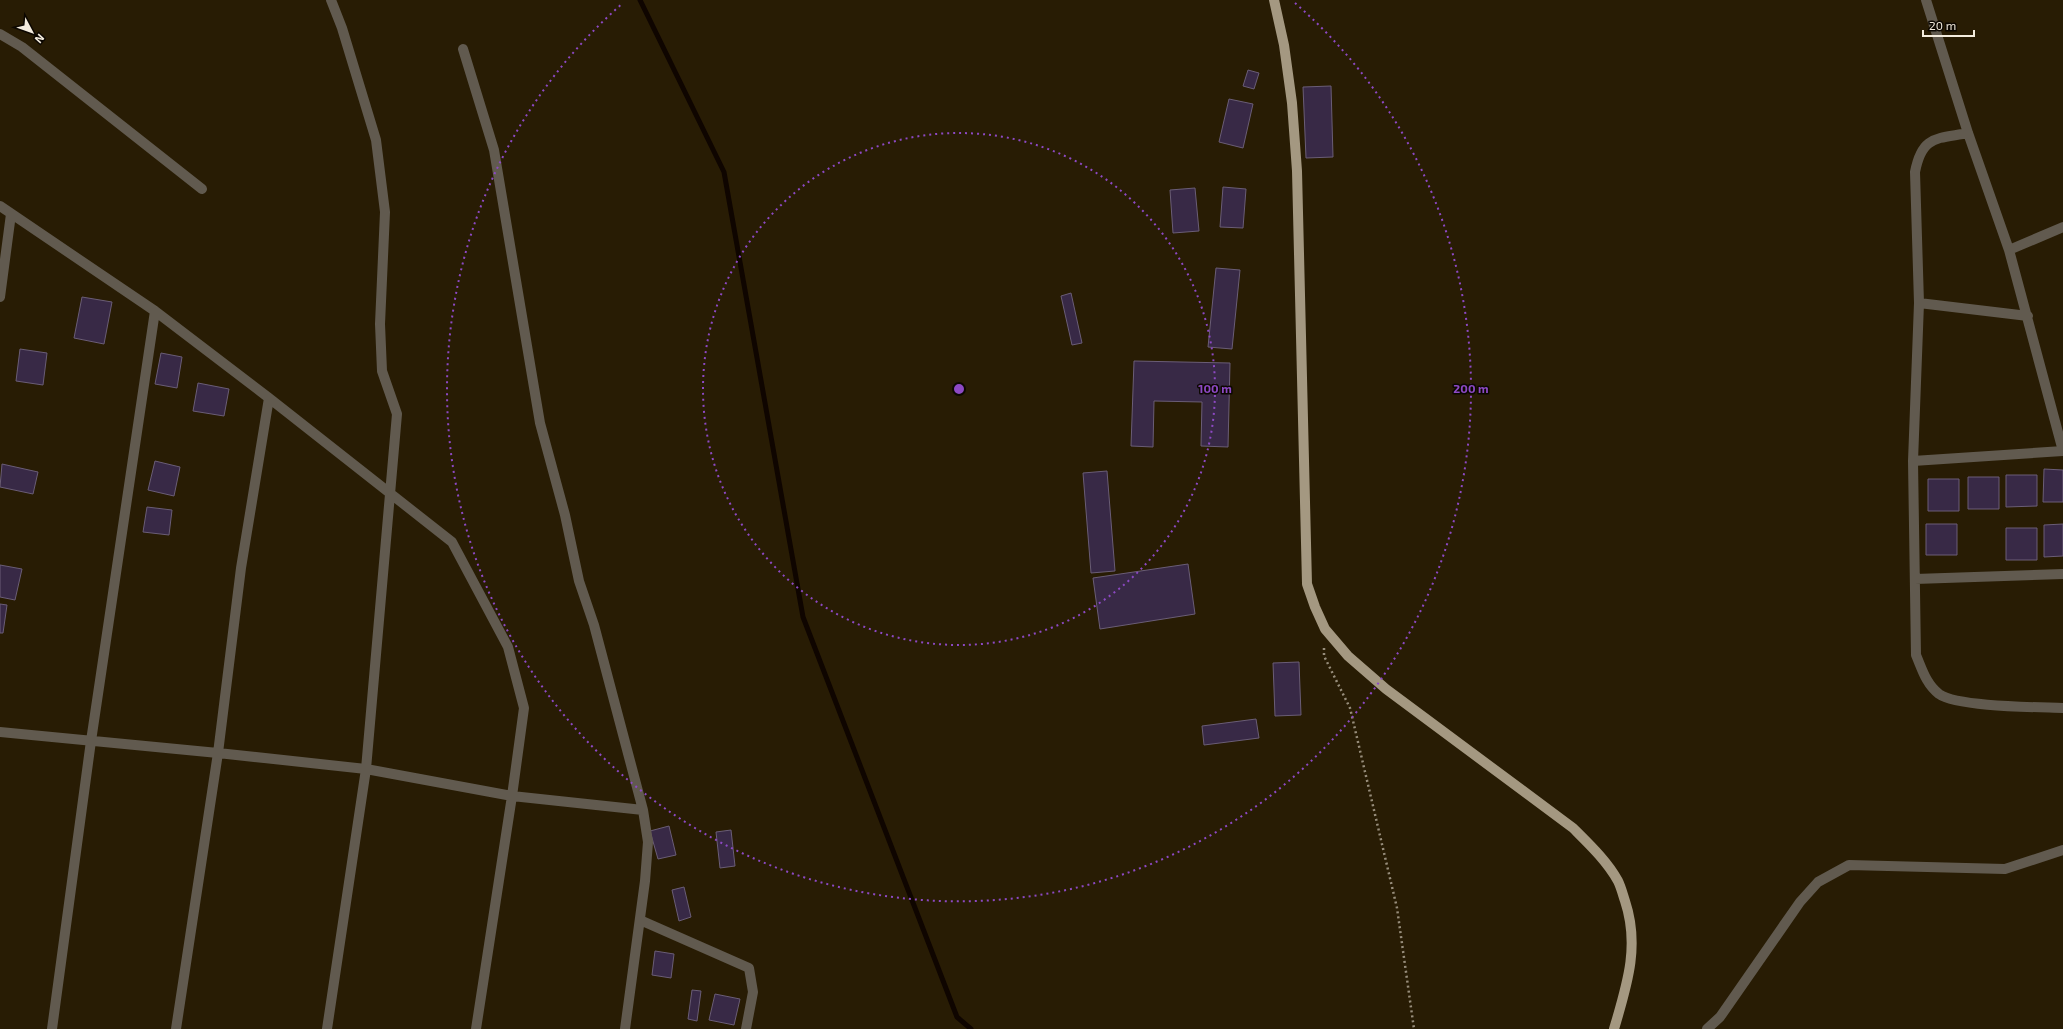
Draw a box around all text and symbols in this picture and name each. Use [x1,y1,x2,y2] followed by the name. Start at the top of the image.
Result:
[12,12,52,52] north arrow
[1923,12,1974,38] scale bar
[1929,18,1956,32] text: 20 m
[32,32,47,46] text: N
[1198,381,1232,395] text: 100 m
[1453,381,1489,395] text: 200 m
[952,382,966,396] centre of rings

